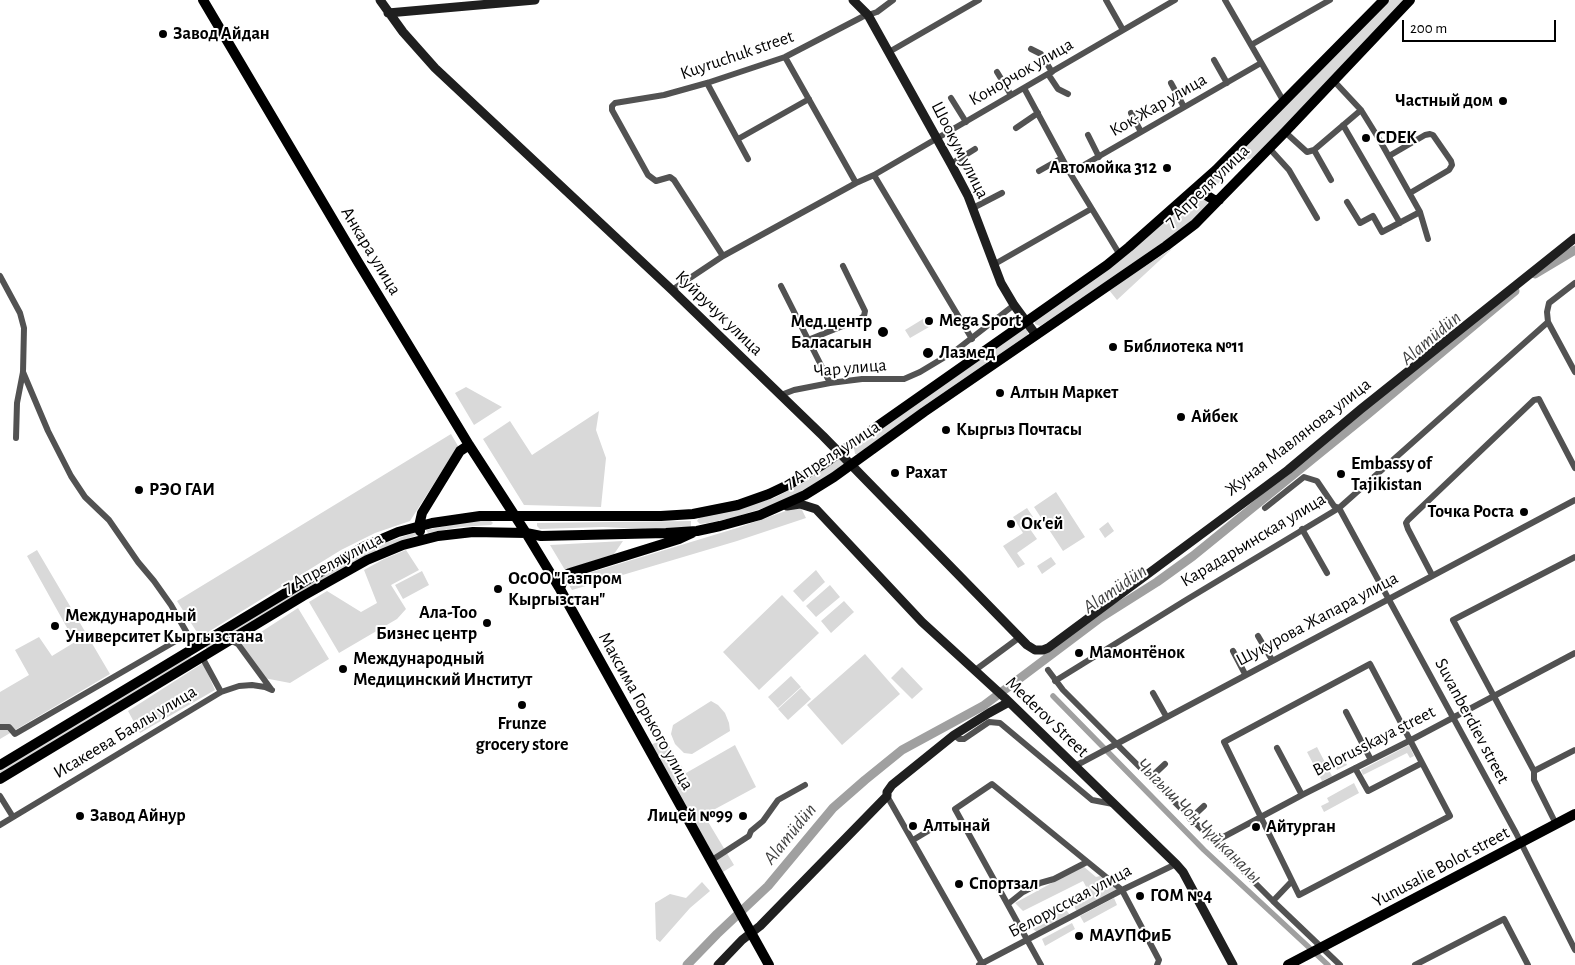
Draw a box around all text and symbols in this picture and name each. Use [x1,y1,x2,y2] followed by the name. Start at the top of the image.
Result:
[1405,10,1559,42] scale bar
[1410,21,1447,36] text: 200 m
[173,23,270,45] place label: Завод Айдан
[678,26,796,84] street label: Kuyruchuk street
[157,28,169,40] marker: Завод Айдан
[965,33,1077,111] street label: Конорчок улица
[1106,68,1210,142] street label: Кок-Жар улица
[1395,90,1493,112] place label: Частный дом
[1497,95,1509,107] marker: Частный дом
[926,98,994,202] street label: Шоокум улица
[1376,127,1417,149] place label: CDEK
[1360,132,1372,144] marker: CDEK
[1160,140,1254,232] street label: 7 Апреля улица
[1049,157,1157,179] place label: Автомойка 312
[1161,162,1173,174] marker: Автомойка 312
[336,203,406,299] street label: Анкара улица
[671,266,767,360] street label: Куйручук улица
[1396,306,1466,370] water label: Alamüdün
[939,310,1021,332] place label: Mega Sport
[790,311,872,354] place label: Мед.центр Баласагын
[923,315,935,327] marker: Mega Sport
[876,325,890,339] marker: Мед.центр Баласагын
[1123,336,1244,358] place label: Библиотека №11
[1107,341,1119,353] marker: Библиотека №11
[939,342,995,364] place label: Лазмед
[921,346,935,360] marker: Лазмед
[812,354,888,382] street label: Чар улица
[1221,373,1375,501] street label: Жуная Мавлянова улица
[1010,382,1118,404] place label: Алтын Маркет
[994,387,1006,399] marker: Алтын Маркет
[1191,406,1238,428] place label: Айбек
[1175,411,1187,423] marker: Айбек
[780,416,884,494] street label: 7 Апреля улица
[956,419,1082,441] place label: Кыргыз Почтасы
[940,424,952,436] marker: Кыргыз Почтасы
[1351,453,1432,496] place label: Embassy of Tajikistan
[905,462,947,484] place label: Рахат
[889,467,901,479] marker: Рахат
[1335,468,1347,480] marker: Embassy of Tajikistan
[149,479,215,501] place label: РЭО ГАИ
[133,484,145,496] marker: РЭО ГАИ
[1176,488,1330,592] street label: Карадарьинская улица
[1427,501,1514,523] place label: Точка Роста
[1518,506,1530,518] marker: Точка Роста
[1021,513,1063,535] place label: Ок'ей
[1005,518,1017,530] marker: Ок'ей
[279,528,387,598] street label: 7 Апреля улица
[1079,559,1151,619] water label: Alamüdün
[1232,567,1402,671] street label: Шукурова Жапара улица
[508,568,622,610] place label: ОсОО "Газпром Кыргызстан"
[492,583,504,595] marker: ОсОО "Газпром Кыргызстан"
[376,602,477,644] place label: Ала-Тоо Бизнес центр
[65,605,263,648] place label: Международный Университет Кыргызстана
[481,617,493,629] marker: Ала-Тоо Бизнес центр
[49,620,61,632] marker: Международный Университет Кыргызстана
[594,628,698,794] street label: Максима Горького улица
[1089,642,1185,664] place label: Мамонтёнок
[1073,647,1085,659] marker: Мамонтёнок
[353,648,532,691] place label: Международный Медицинский Институт
[1430,655,1514,787] street label: Suvanberdiev street
[337,663,349,675] marker: Международный Медицинский Институт
[1001,672,1093,762] street label: Mederov Street
[49,681,201,783] street label: Исакеева Баялы улица
[516,699,528,711] marker: Frunze grocery store
[1309,701,1439,781] street label: Belorusskaya street
[475,713,569,756] place label: Frunze grocery store
[1131,753,1267,889] water label: Чыгыш Чоң Чүй каналы
[759,799,821,869] water label: Alamüdün
[90,805,186,827] place label: Завод Айнур
[647,805,733,827] place label: Лицей №99
[74,810,86,822] marker: Завод Айнур
[737,810,749,822] marker: Лицей №99
[923,815,990,837] place label: Алтынай
[1266,816,1336,838] place label: Айтурган
[907,820,919,832] marker: Алтынай
[1250,821,1262,833] marker: Айтурган
[1369,822,1513,912] street label: Yunusalie Bolot street
[1005,859,1135,943] street label: Белорусская улица
[969,873,1039,895] place label: Спортзал
[953,878,965,890] marker: Спортзал
[1150,885,1212,907] place label: ГОМ №4
[1134,890,1146,902] marker: ГОМ №4
[1089,925,1172,947] place label: МАУПФиБ
[1073,930,1085,942] marker: МАУПФиБ

